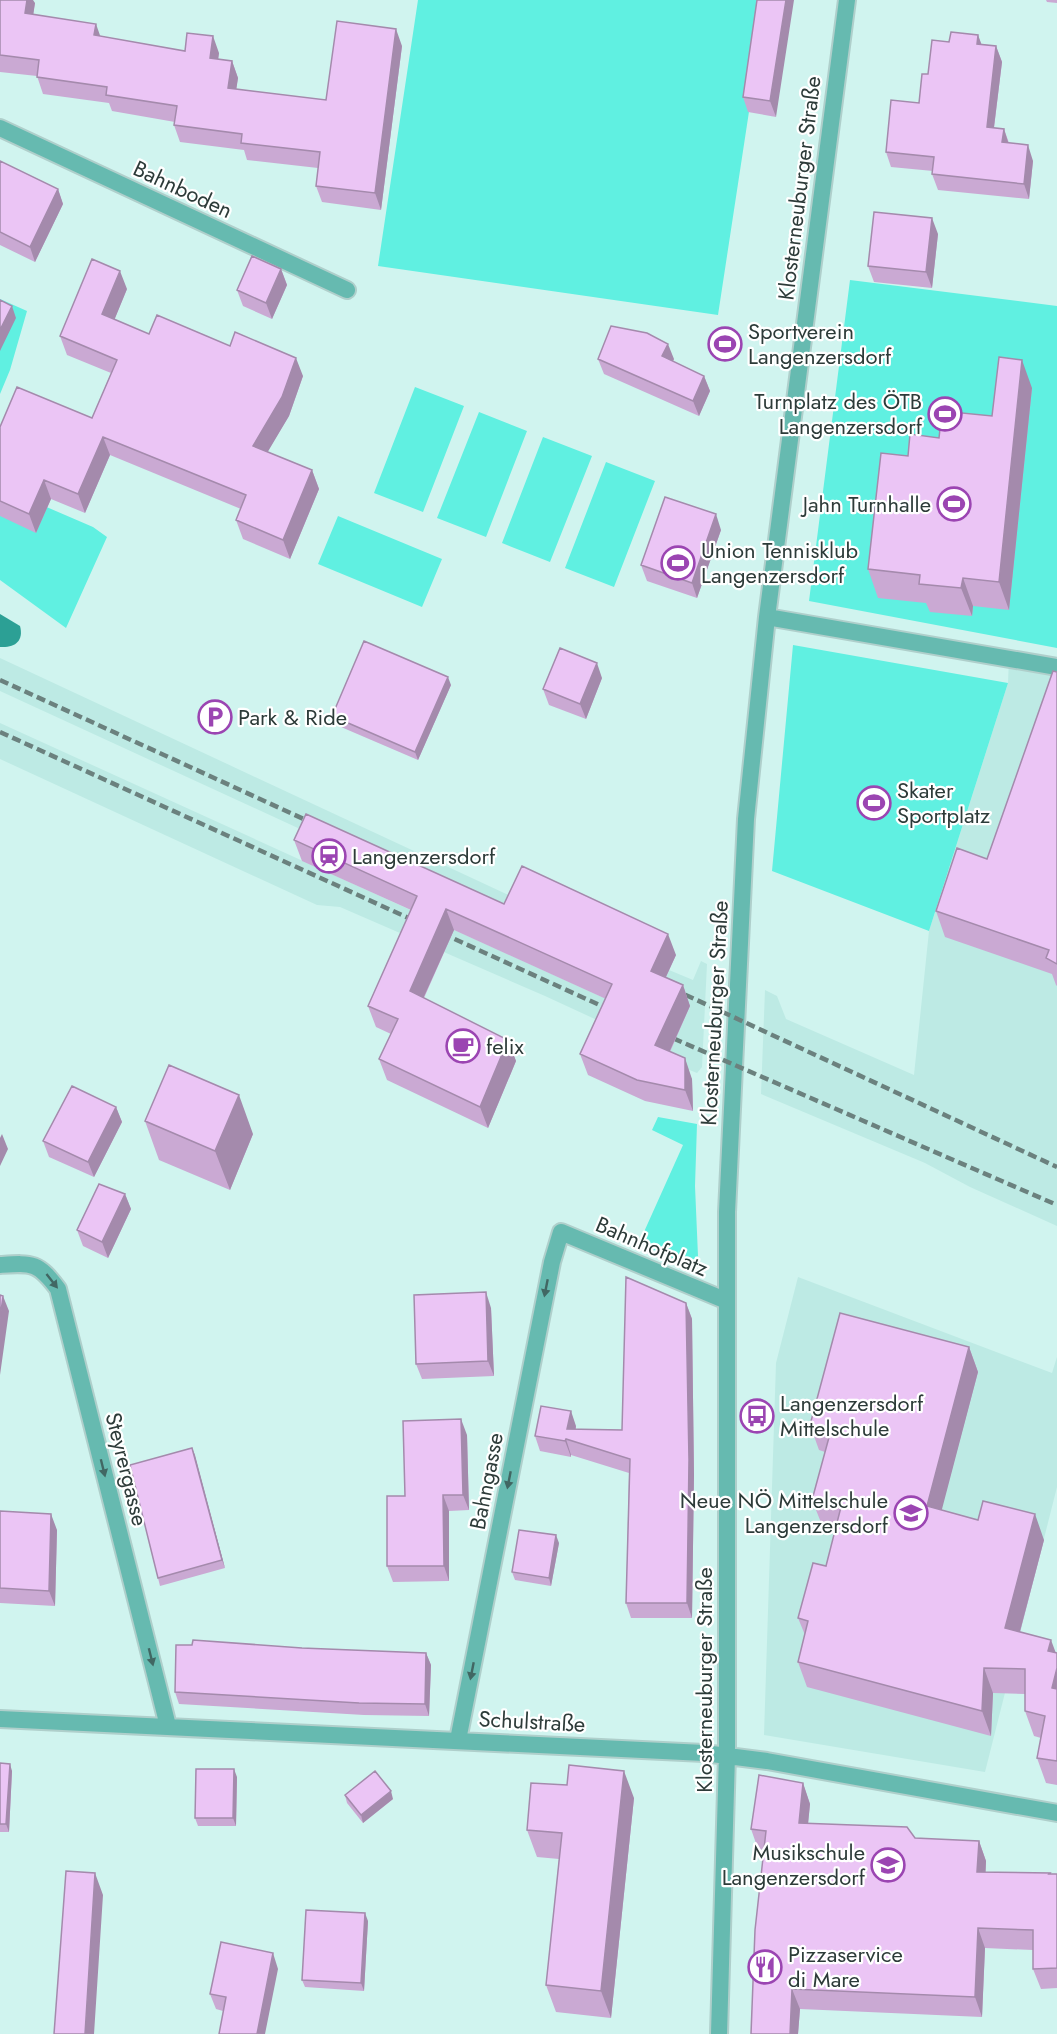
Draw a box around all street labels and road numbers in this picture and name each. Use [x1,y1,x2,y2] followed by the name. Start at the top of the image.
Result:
[769,74,829,302] street label: Klosterneuburger Straße
[128,152,238,226] street label: Bahnboden
[692,900,736,1126] street label: Klosterneuburger Straße
[591,1208,713,1284] street label: Bahnhofplatz
[97,1409,157,1529] street label: Steyrergasse
[461,1430,511,1532] street label: Bahngasse
[688,1567,720,1793] street label: Klosterneuburger Straße
[478,1702,586,1740] street label: Schulstraße

